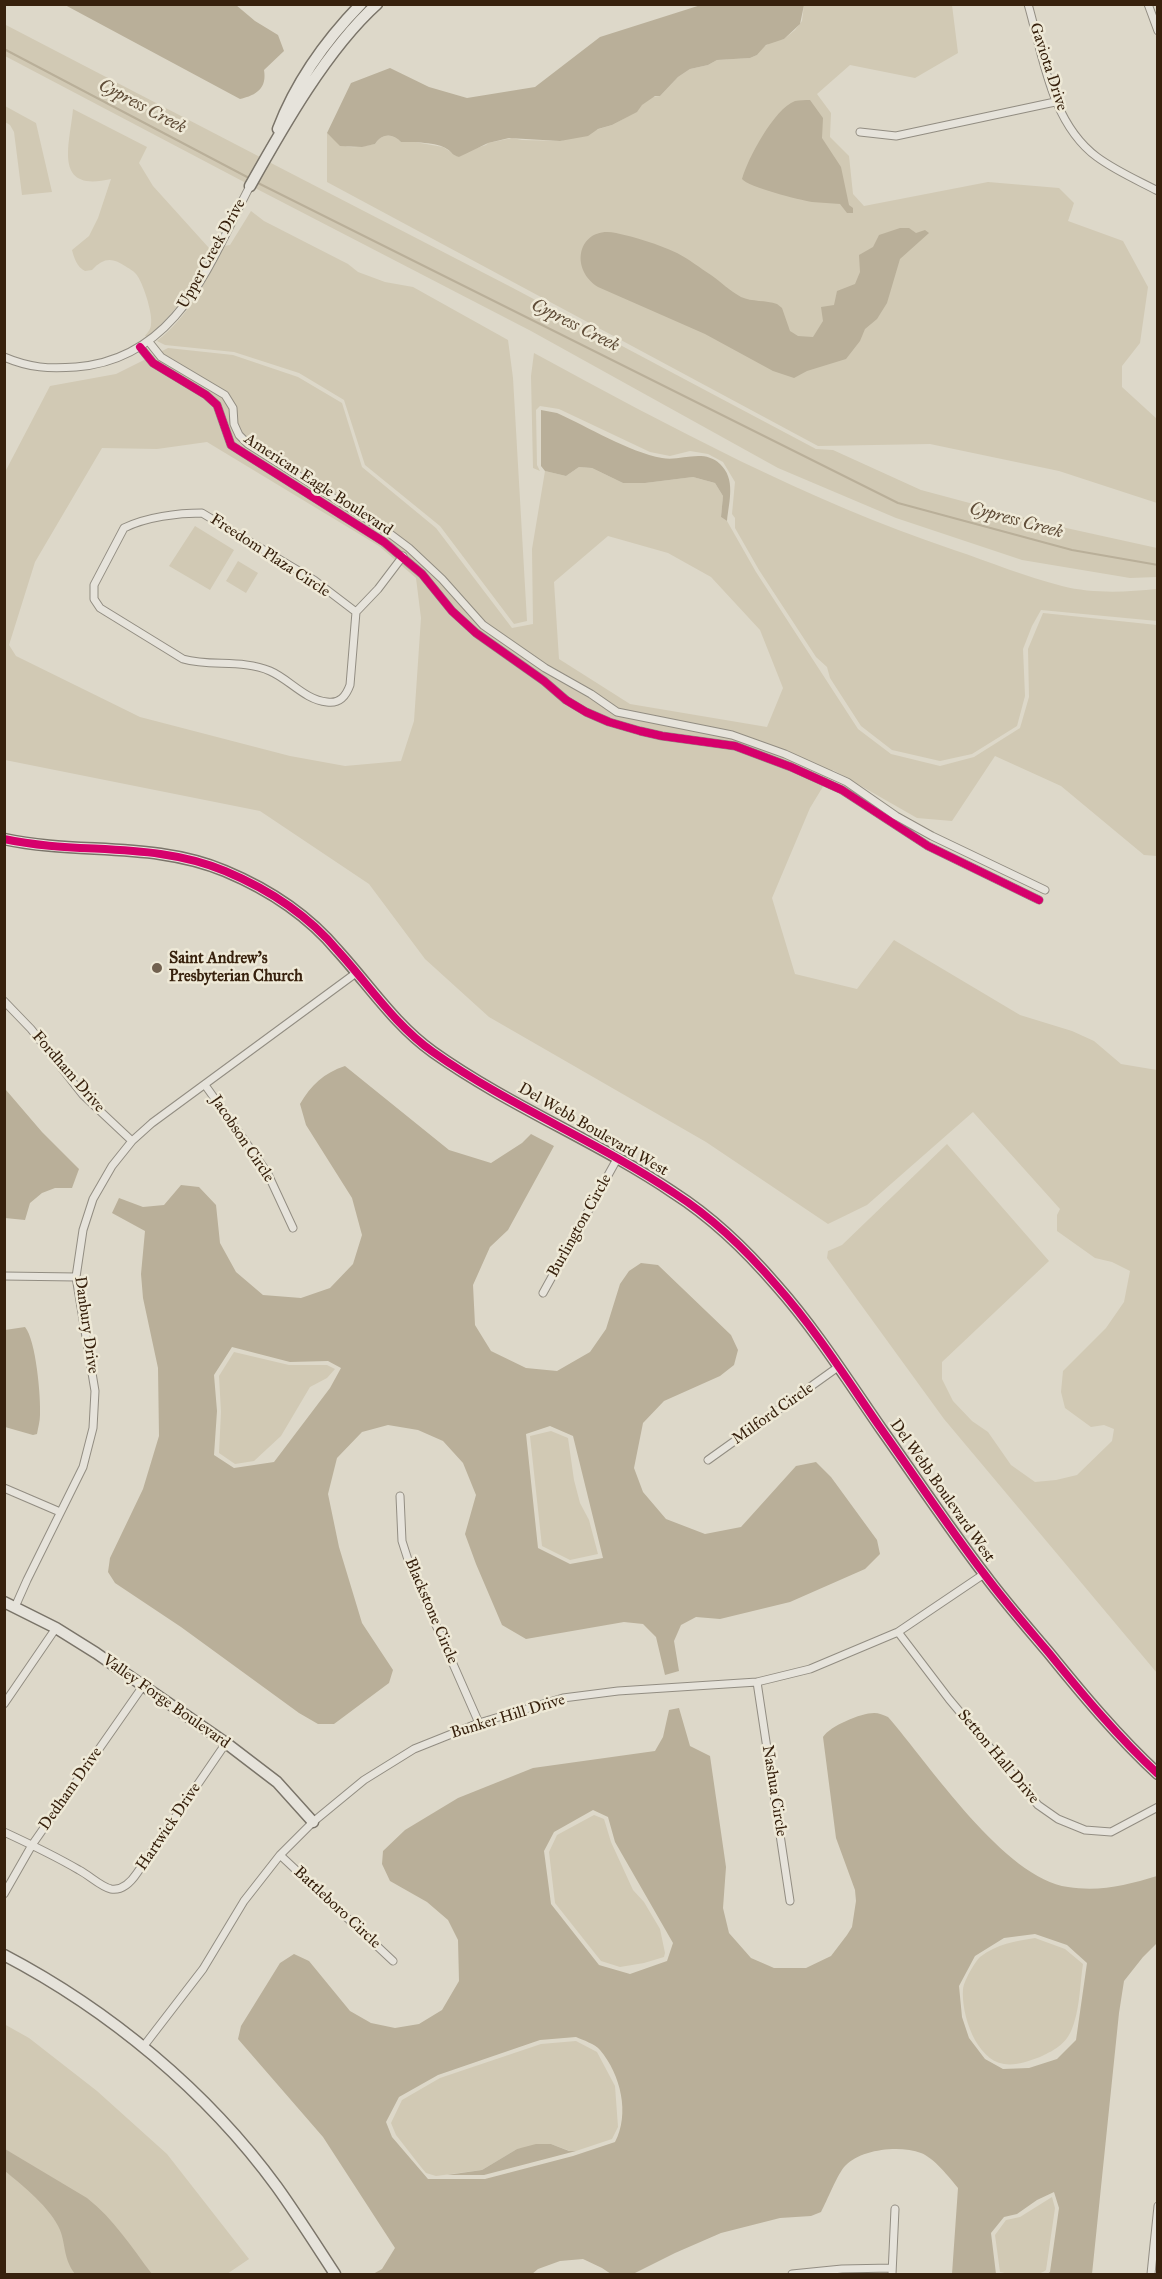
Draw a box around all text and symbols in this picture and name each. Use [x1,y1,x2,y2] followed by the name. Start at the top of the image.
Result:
[1025,21,1071,113] street label: Gaviota Drive
[95,75,189,139] water label: Cypress Creek
[174,196,250,312] street label: Upper Creek Drive
[527,295,623,357] water label: Cypress Creek
[240,430,396,540] street label: American Eagle Boulevard
[967,498,1065,544] water label: Cypress Creek
[206,510,334,602] street label: Freedom Plaza Circle
[169,949,303,987] place label: Saint Andrew's Presbyterian Church
[150,961,164,975] marker: Saint Andrew's Presbyterian Church
[27,1027,109,1117] street label: Fordham Drive
[515,1079,671,1181] street label: Del Webb Boulevard West
[206,1092,278,1186] street label: Jacobson Circle
[544,1171,616,1281] street label: Burlington Circle
[70,1275,102,1375] street label: Danbury Drive
[729,1379,817,1449] street label: Milford Circle
[885,1416,999,1566] street label: Del Webb Boulevard West
[400,1555,462,1667] street label: Blackstone Circle
[99,1651,233,1753] street label: Valley Forge Boulevard
[449,1690,567,1744] street label: Bunker Hill Drive
[953,1706,1043,1808] street label: Setton Hall Drive
[35,1744,107,1834] street label: Dedham Drive
[757,1744,791,1838] street label: Nashua Circle
[133,1779,205,1875] street label: Hartwick Drive
[290,1863,384,1953] street label: Battleboro Circle

